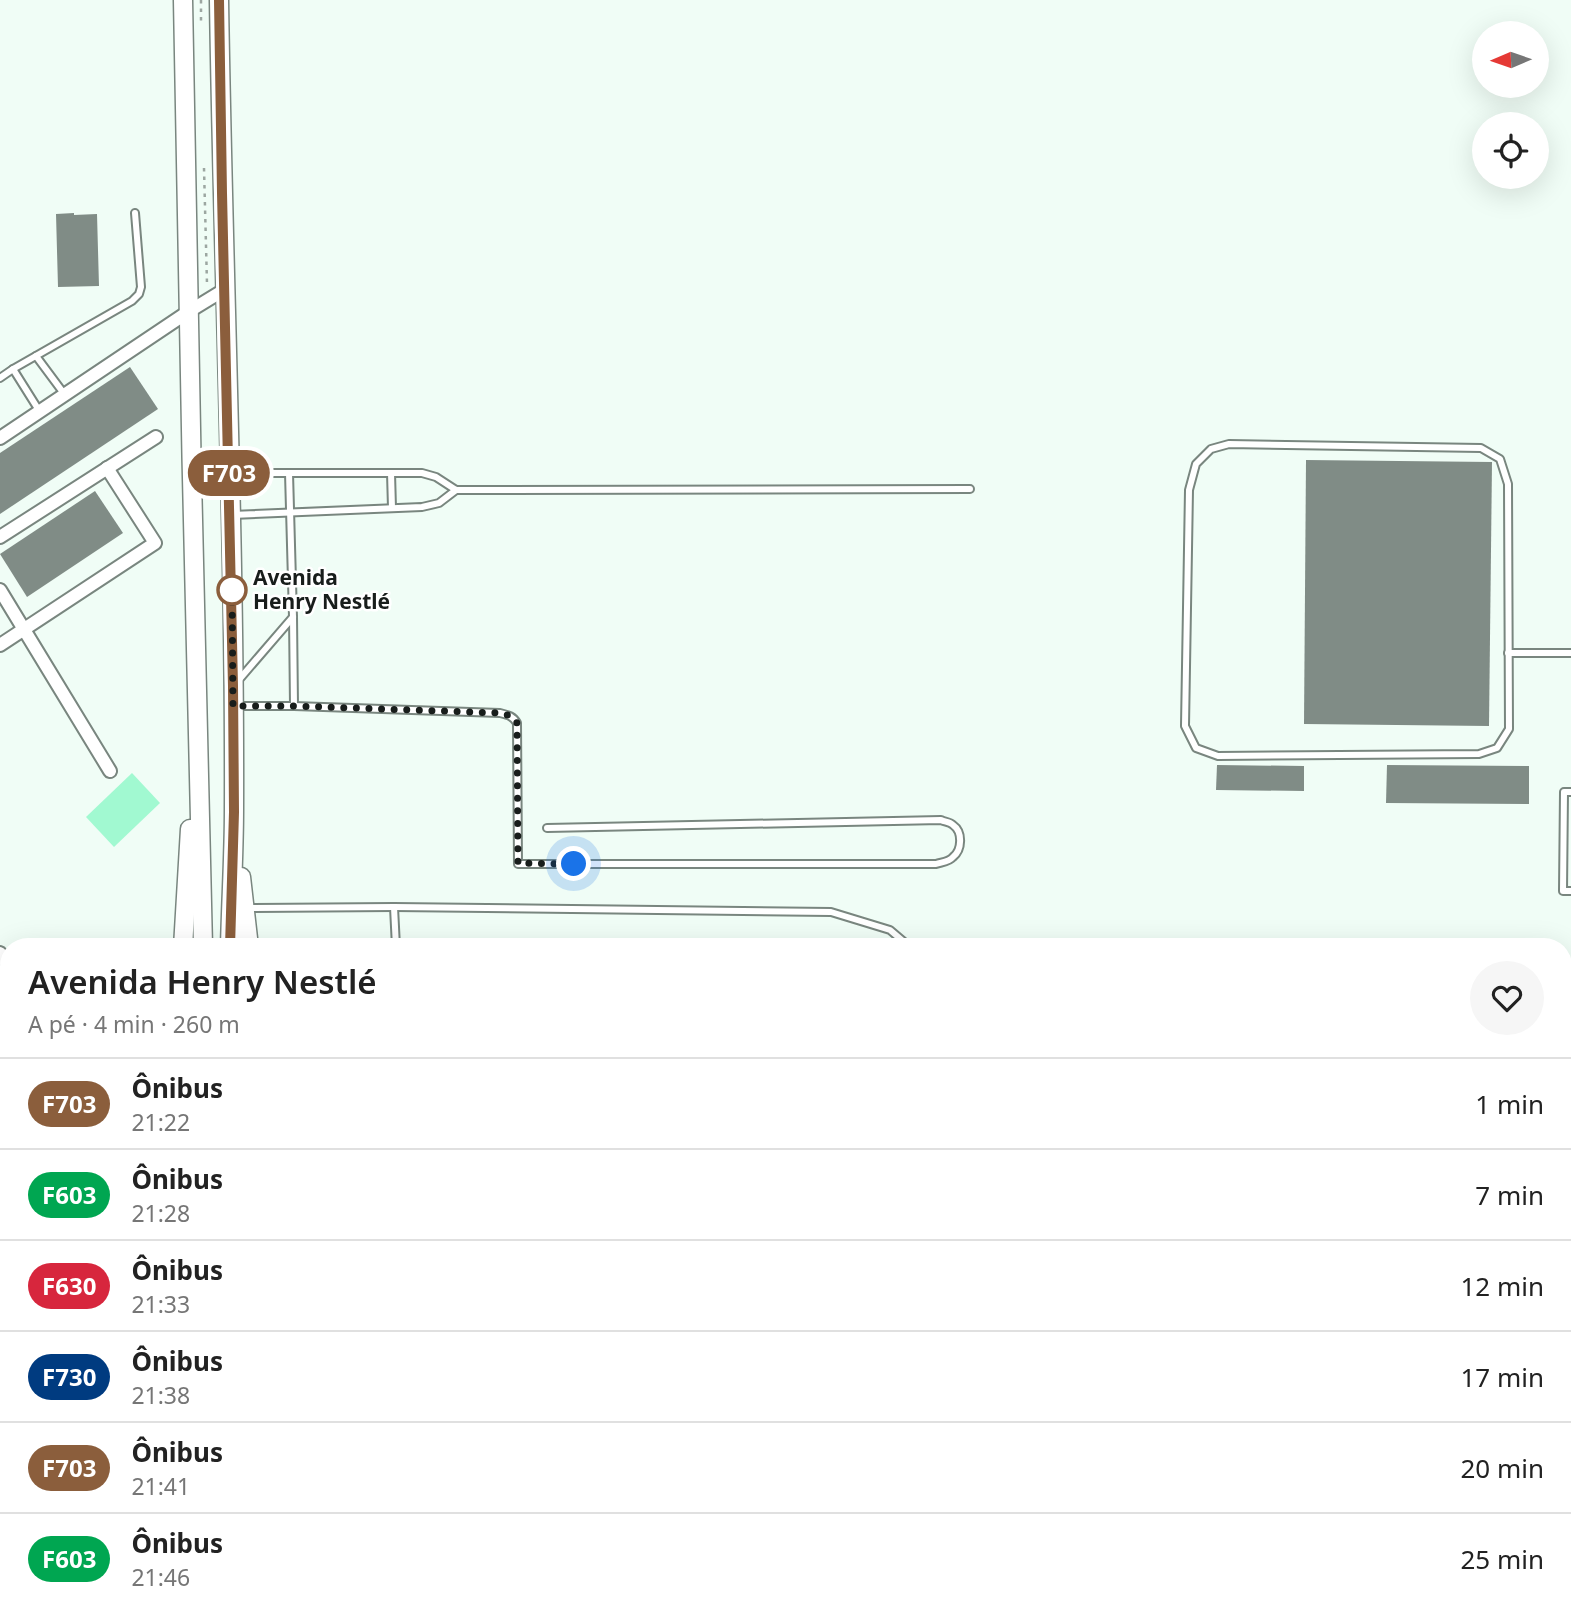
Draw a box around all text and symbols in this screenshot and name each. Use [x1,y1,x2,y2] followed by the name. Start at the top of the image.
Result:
[1472,21,1549,98] north arrow
[1472,21,1549,189] map controls
[1472,112,1549,189] button: locate
[180,450,278,496] line badge: F703
[202,456,256,489] text: F703
[253,563,390,615] place label: Avenida Henry Nestlé
[217,575,247,605] marker: Avenida Henry Nestlé
[556,846,591,881] your location
[28,959,377,1004] text: Avenida Henry Nestlé
[1470,961,1544,1035] button: heart
[28,1008,240,1040] text: A pé · 4 min · 260 m
[131,1070,223,1106] text: Ônibus
[1475,1086,1544,1122] text: 1 min
[42,1087,96,1120] text: F703
[131,1106,190,1138] text: 21:22
[131,1161,223,1197] text: Ônibus
[1475,1177,1544,1213] text: 7 min
[42,1178,96,1211] text: F603
[131,1197,190,1229] text: 21:28
[131,1252,223,1288] text: Ônibus
[1460,1268,1544,1304] text: 12 min
[42,1269,96,1302] text: F630
[131,1288,190,1320] text: 21:33
[131,1343,223,1379] text: Ônibus
[1460,1359,1544,1395] text: 17 min
[42,1360,96,1393] text: F730
[131,1379,190,1411] text: 21:38
[131,1434,223,1470] text: Ônibus
[1460,1450,1544,1486] text: 20 min
[42,1451,96,1484] text: F703
[131,1470,190,1502] text: 21:41
[131,1525,223,1561] text: Ônibus
[1460,1541,1544,1577] text: 25 min
[42,1542,96,1575] text: F603
[131,1561,190,1593] text: 21:46

